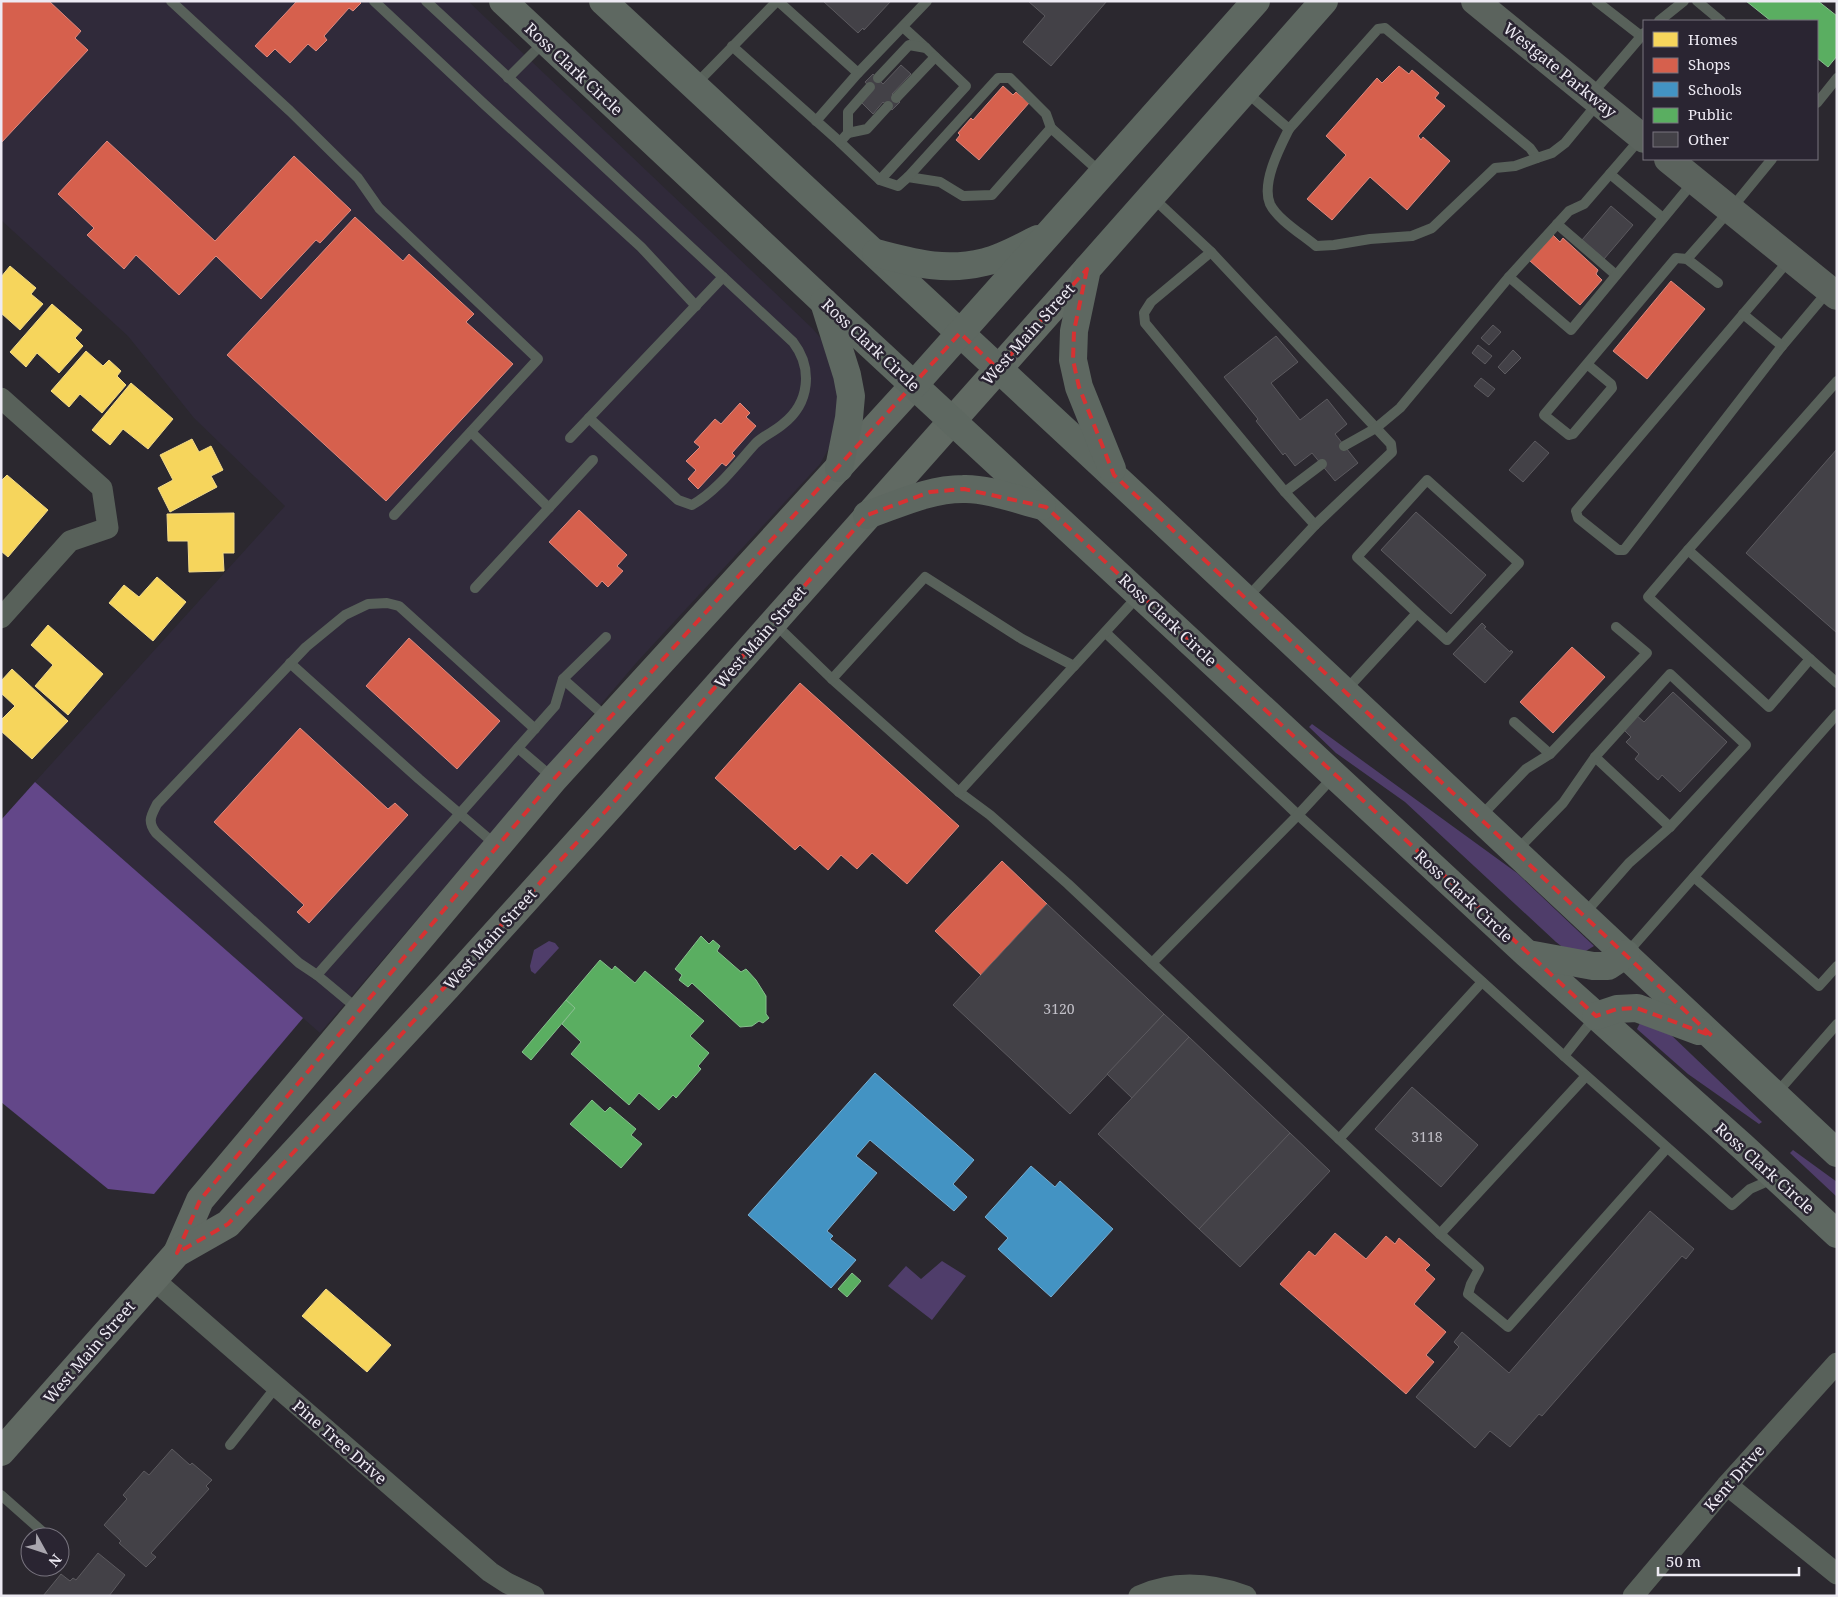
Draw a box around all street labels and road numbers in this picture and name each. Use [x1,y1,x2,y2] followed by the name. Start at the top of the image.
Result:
[1499,17,1622,123] street label: Westgate Parkway
[520,18,628,120] street label: Ross Clark Circle
[976,278,1080,390] street label: West Main Street
[817,294,925,396] street label: Ross Clark Circle
[1114,569,1222,671] street label: Ross Clark Circle
[709,581,811,693] street label: West Main Street
[1410,845,1518,947] street label: Ross Clark Circle
[438,883,542,995] street label: West Main Street
[1710,1117,1820,1219] street label: Ross Clark Circle
[38,1296,140,1408] street label: West Main Street
[288,1395,392,1489] street label: Pine Tree Drive
[1699,1440,1769,1516] street label: Kent Drive

